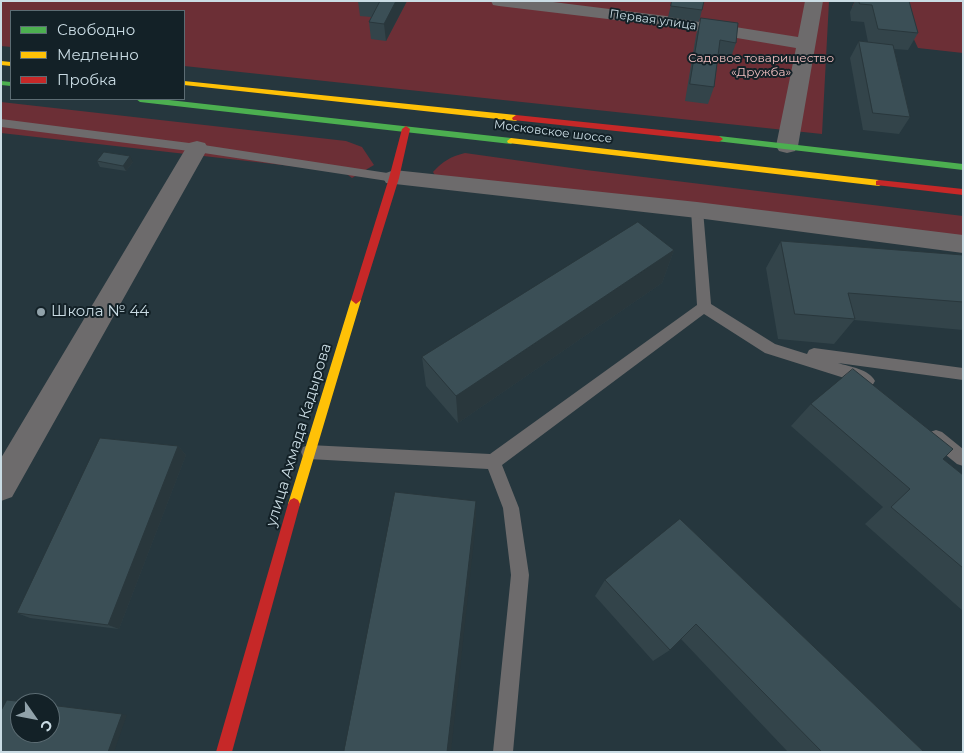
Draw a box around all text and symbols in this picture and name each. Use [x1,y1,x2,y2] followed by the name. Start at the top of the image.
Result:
[609,7,697,33] street label: Первая улица
[10,10,185,100] legend
[57,20,135,39] text: Свободно
[57,45,139,64] text: Медленно
[688,51,834,79] park label: Садовое товарищество «Дружба»
[57,70,116,89] text: Пробка
[493,118,613,146] street label: Московское шоссе
[51,303,149,321] place label: Школа № 44
[35,306,47,318] marker: Школа № 44
[263,341,335,529] street label: улица Ахмада Кадырова
[10,693,60,743] north arrow
[36,716,57,735] text: С

